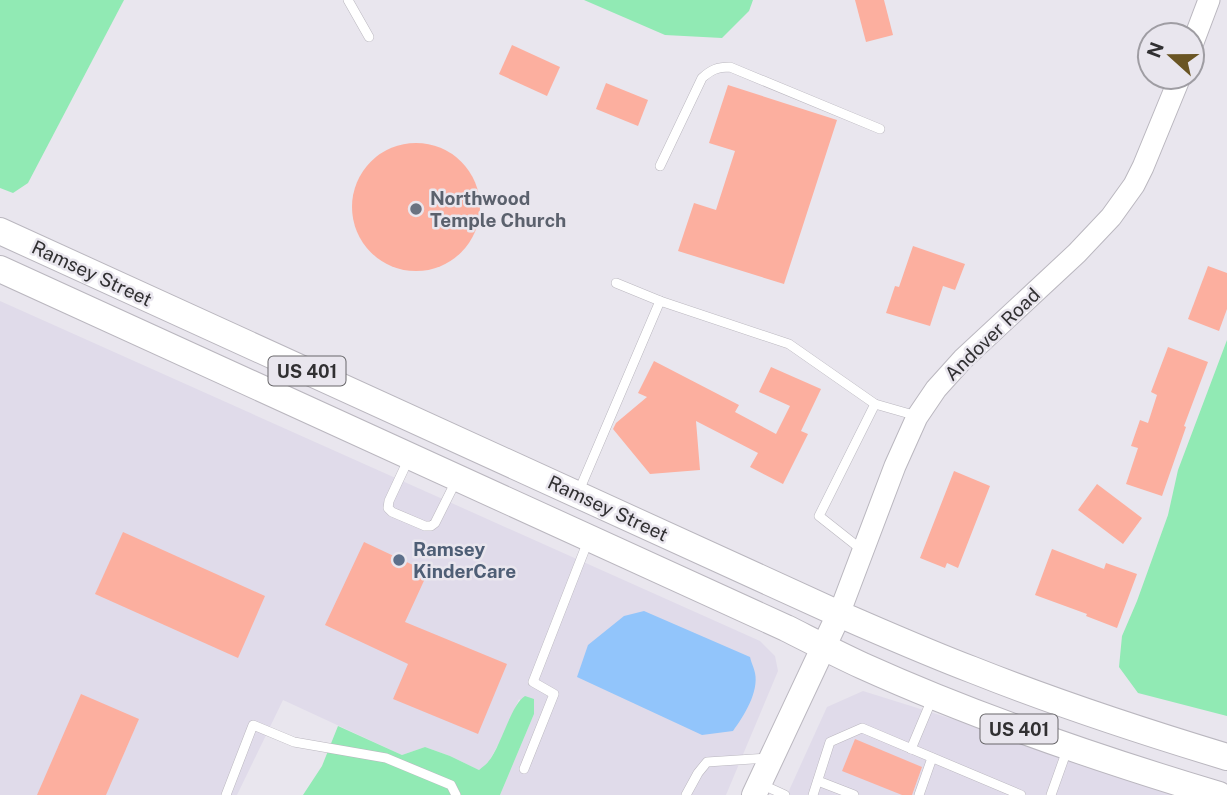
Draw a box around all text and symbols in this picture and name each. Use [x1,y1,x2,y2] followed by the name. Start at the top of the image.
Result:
[1136,21,1206,91] north arrow
[1142,39,1168,61] text: N
[430,187,566,231] place label: Northwood Temple Church
[408,201,424,217] marker: Northwood Temple Church
[28,236,156,310] street label: Ramsey Street
[940,283,1044,385] street label: Andover Road
[268,356,346,386] road number: US 401
[544,471,672,545] street label: Ramsey Street
[413,538,516,582] place label: Ramsey KinderCare
[391,552,407,568] marker: Ramsey KinderCare
[981,714,1058,744] road number: US 401

